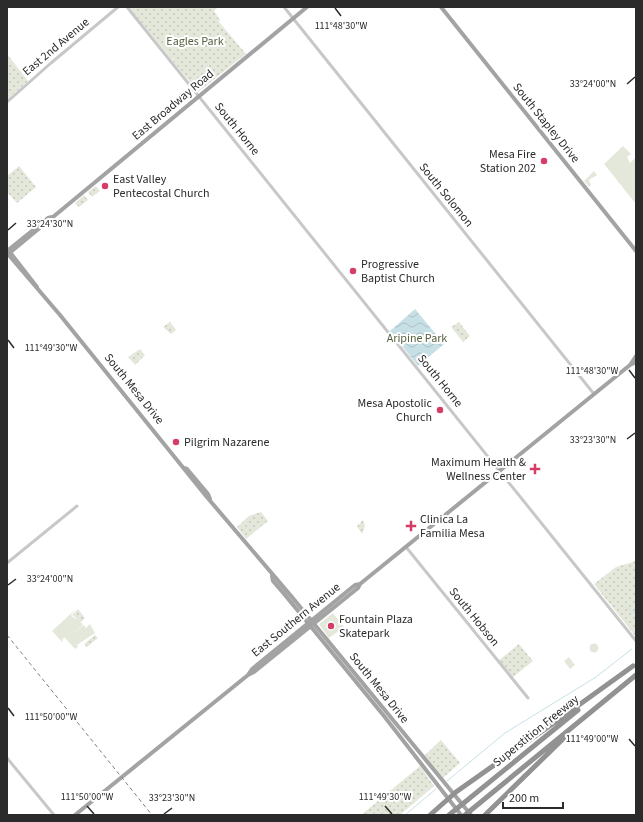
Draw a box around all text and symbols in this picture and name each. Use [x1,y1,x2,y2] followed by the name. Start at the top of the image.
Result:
[19,14,93,80] street label: East 2nd Avenue
[315,19,367,33] text: 111°48'30"W
[166,33,224,50] park label: Eagles Park
[128,66,218,144] street label: East Broadway Road
[570,77,616,91] text: 33°24'00"N
[509,80,584,167] street label: South Stapley Drive
[210,99,264,159] street label: South Horne
[480,146,536,177] place label: Mesa Fire Station 202
[539,156,549,166] marker: Mesa Fire Station 202
[415,159,477,231] street label: South Solomon
[113,171,210,202] place label: East Valley Pentecostal Church
[100,181,110,191] marker: East Valley Pentecostal Church
[27,217,73,231] text: 33°24'30"N
[361,256,435,287] place label: Progressive Baptist Church
[348,266,358,276] marker: Progressive Baptist Church
[387,330,447,347] park label: Aripine Park
[25,341,77,355] text: 111°49'30"W
[100,350,168,428] street label: South Mesa Drive
[413,351,467,411] street label: South Horne
[566,364,618,378] text: 111°48'30"W
[358,395,433,426] place label: Mesa Apostolic Church
[435,405,445,415] marker: Mesa Apostolic Church
[570,433,616,447] text: 33°23'30"N
[184,434,270,451] place label: Pilgrim Nazarene
[171,437,181,447] marker: Pilgrim Nazarene
[431,454,527,485] place label: Maximum Health & Wellness Center
[529,463,541,475] marker: Maximum Health & Wellness Center
[420,511,485,542] place label: Clinica La Familia Mesa
[405,520,417,532] marker: Clinica La Familia Mesa
[27,572,73,586] text: 33°24'00"N
[248,579,344,661] street label: East Southern Avenue
[445,584,503,650] street label: South Hobson
[339,611,413,642] place label: Fountain Plaza Skatepark
[326,621,336,631] marker: Fountain Plaza Skatepark
[345,649,413,727] street label: South Mesa Drive
[490,691,583,771] street label: Superstition Freeway
[25,710,77,724] text: 111°50'00"W
[566,732,618,746] text: 111°49'00"W
[503,784,563,810] scale bar
[61,790,113,804] text: 111°50'00"W
[359,790,411,804] text: 111°49'30"W
[509,790,539,807] text: 200 m
[149,791,195,805] text: 33°23'30"N

